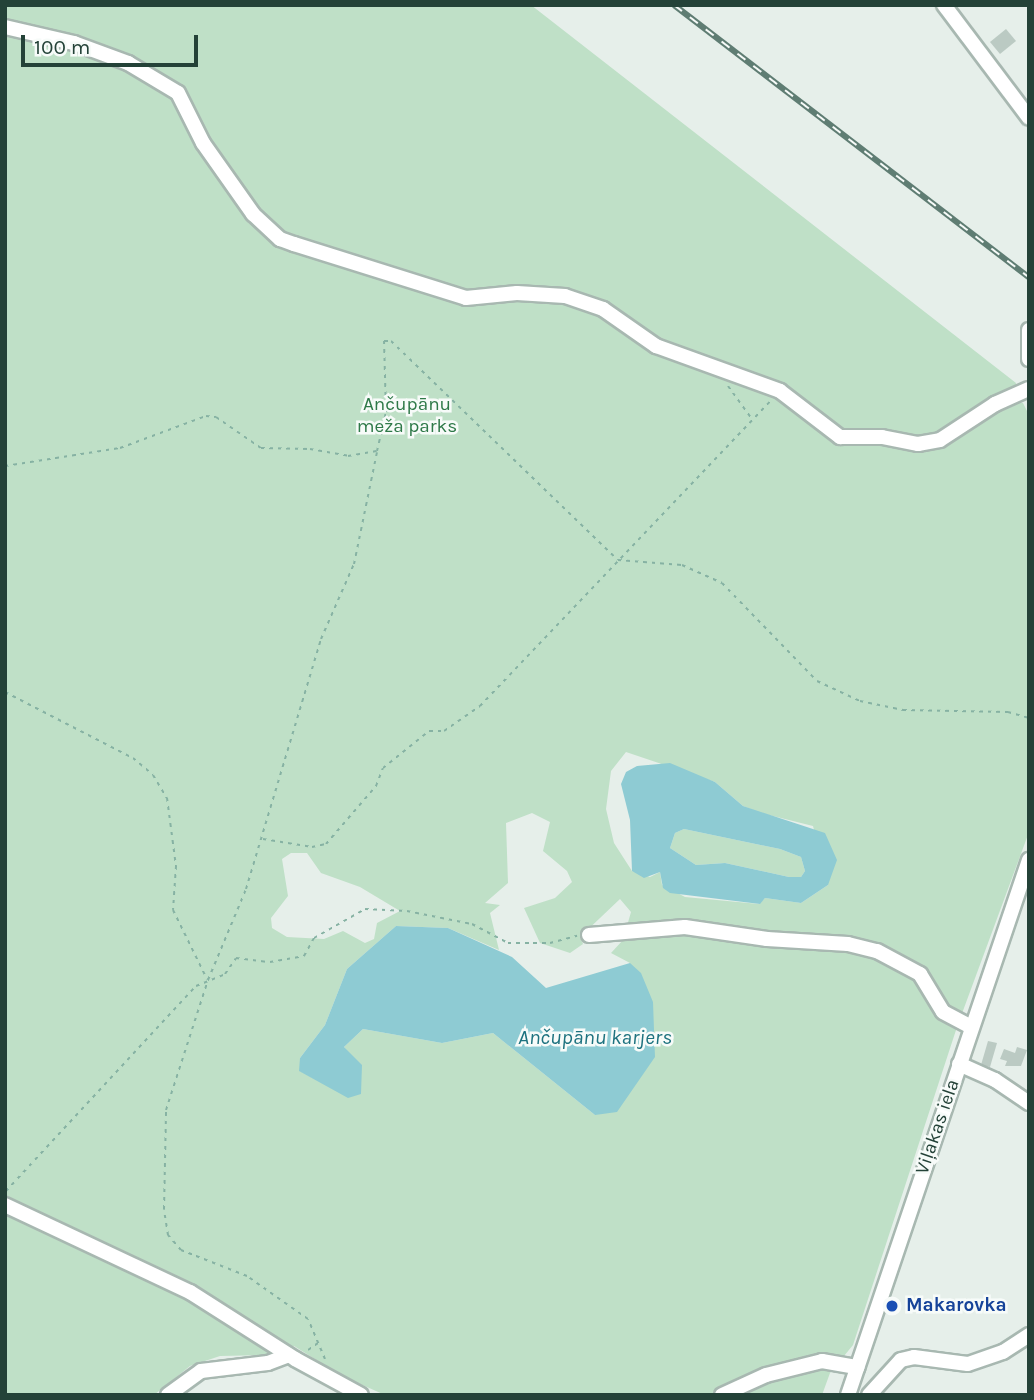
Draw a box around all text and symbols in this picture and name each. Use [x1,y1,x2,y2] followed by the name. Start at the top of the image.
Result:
[24,21,201,65] scale bar
[34,35,91,59] text: 100 m
[357,394,457,438] park label: Ančupānu meža parks
[518,1024,672,1050] water label: Ančupānu karjers
[911,1076,965,1178] street label: Viļakas iela
[906,1295,1007,1317] place label: Makarovka
[884,1298,900,1314] marker: Makarovka

